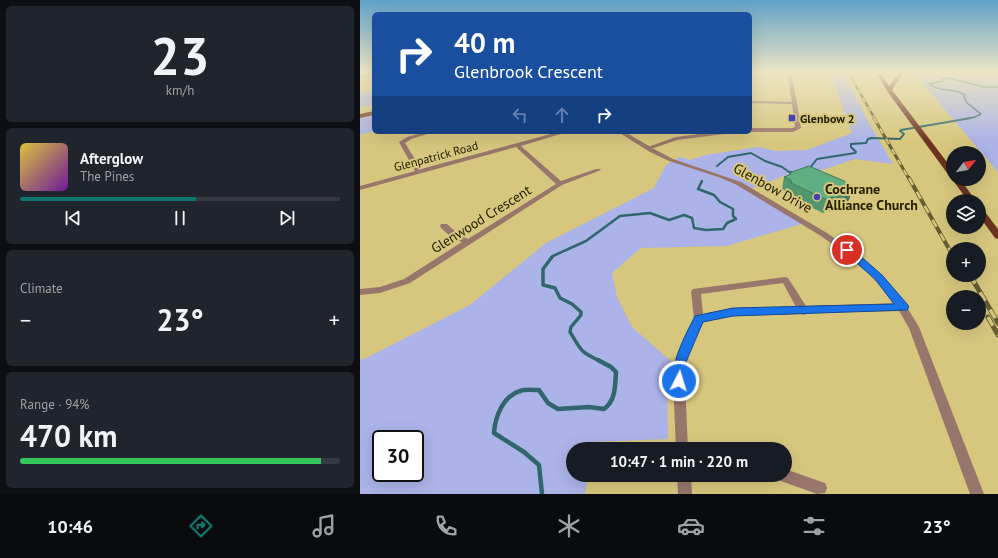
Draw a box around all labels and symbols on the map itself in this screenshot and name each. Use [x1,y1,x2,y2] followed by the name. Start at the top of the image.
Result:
[800,111,854,126] place label: Glenbow 2
[787,113,797,123] marker: Glenbow 2
[392,138,480,174] street label: Glenpatrick Road
[946,146,986,186] north arrow
[730,159,816,217] street label: Glenbow Drive
[825,180,918,214] place label: Cochrane Alliance Church
[428,181,535,257] street label: Glenwood Crescent
[812,192,822,202] marker: Cochrane Alliance Church
[830,233,864,267] pin
[658,360,700,402] position arrow
[372,430,424,482] speed limit sign: 30

